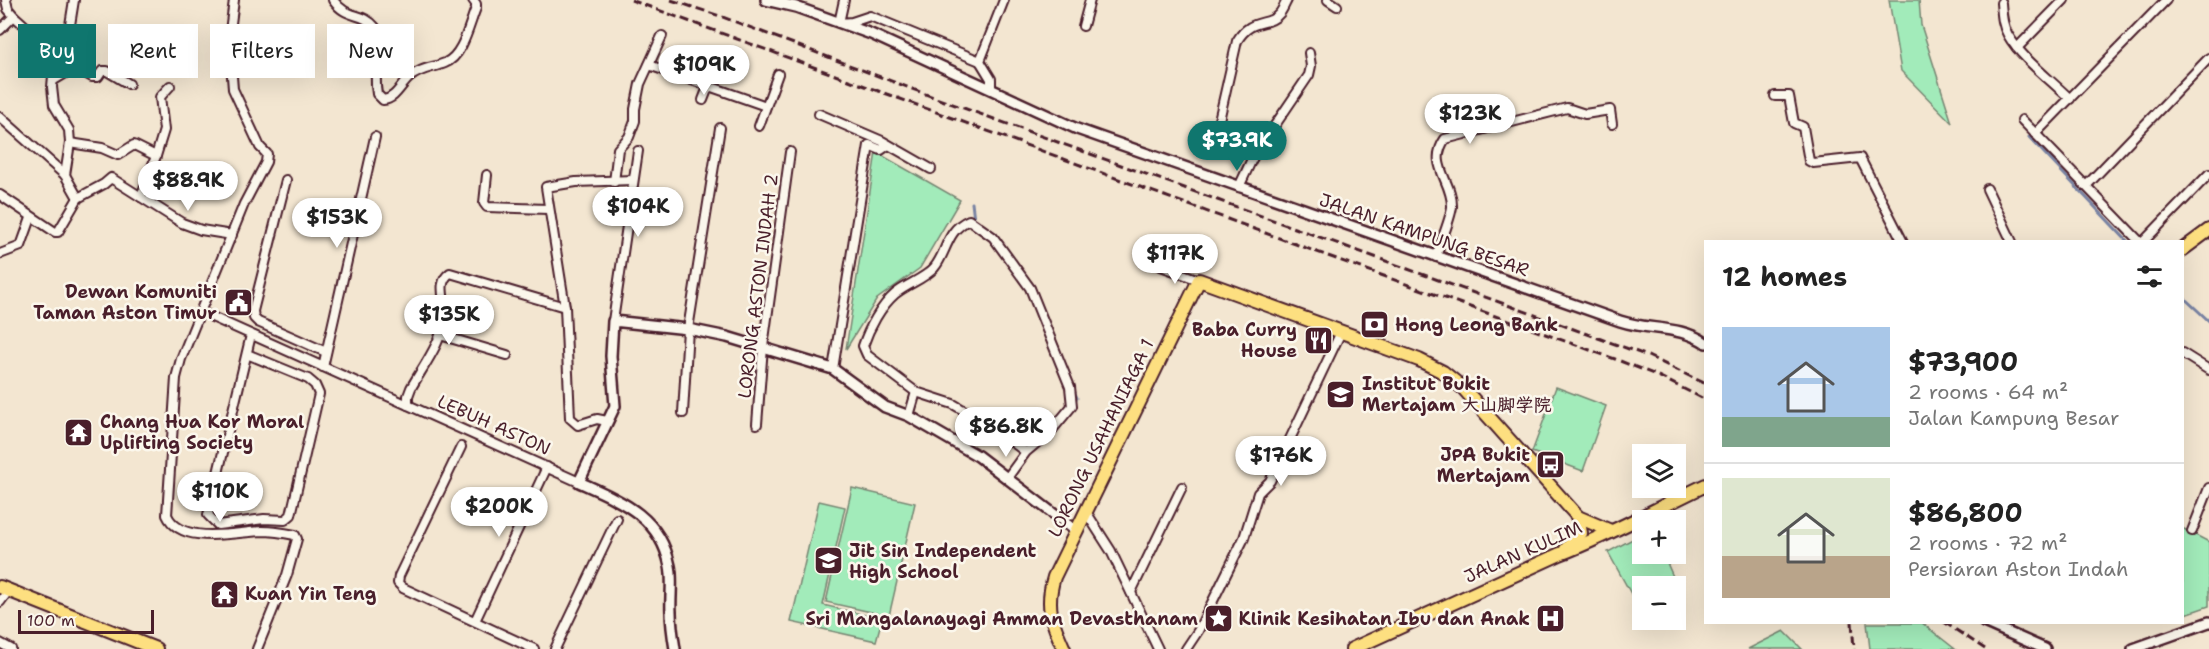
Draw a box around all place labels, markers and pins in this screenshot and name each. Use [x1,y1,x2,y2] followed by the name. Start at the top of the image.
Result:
[662,45,746,96] pin: $109K
[1428,94,1512,145] pin: $123K
[1188,121,1286,172] pin: $73.9K
[139,161,237,212] pin: $88.9K
[596,187,680,238] pin: $104K
[295,198,379,249] pin: $153K
[1133,234,1217,285] pin: $117K
[33,280,217,325] place label: Dewan Komuniti Taman Aston Timur
[222,286,254,318] public building icon: Dewan Komuniti Taman Aston Timur
[407,295,491,346] pin: $135K
[1358,309,1390,341] bank icon: Hong Leong Bank
[1395,313,1558,337] place label: Hong Leong Bank
[1192,318,1297,363] place label: Baba Curry House
[1302,324,1334,356] restaurant icon: Baba Curry House
[1362,372,1552,417] place label: Institut Bukit Mertajam 大山脚学院
[1325,378,1357,410] school or university icon: Institut Bukit Mertajam 大山脚学院
[957,407,1055,458] pin: $86.8K
[100,410,304,455] place label: Chang Hua Kor Moral Uplifting Society
[63,416,95,448] temple icon: Chang Hua Kor Moral Uplifting Society
[1239,436,1323,487] pin: $176K
[1437,443,1531,488] place label: JPA Bukit Mertajam
[1535,449,1567,481] bus stop icon: JPA Bukit Mertajam
[178,472,262,523] pin: $110K
[457,487,541,538] pin: $200K
[849,539,1037,584] place label: Jit Sin Independent High School
[812,545,844,577] school or university icon: Jit Sin Independent High School
[208,578,240,610] temple icon: Kuan Yin Teng
[245,582,377,606] place label: Kuan Yin Teng
[1203,603,1235,635] place icon: Sri Mangalanayagi Amman Devasthanam
[1535,603,1567,635] hospital icon: Klinik Kesihatan Ibu dan Anak
[806,607,1199,631] place label: Sri Mangalanayagi Amman Devasthanam
[1239,607,1530,631] place label: Klinik Kesihatan Ibu dan Anak

